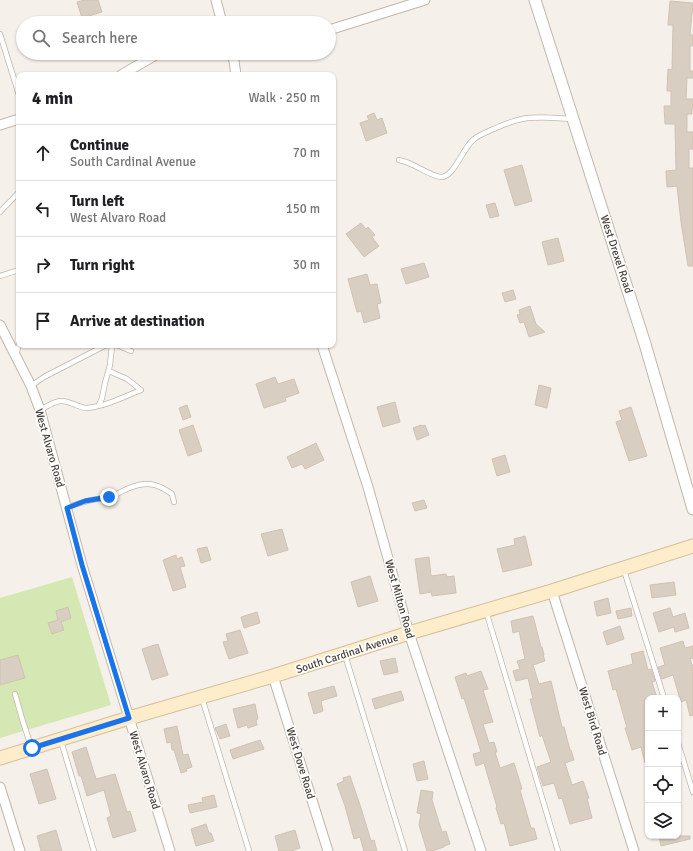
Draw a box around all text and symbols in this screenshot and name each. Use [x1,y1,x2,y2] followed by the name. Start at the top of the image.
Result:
[16,16,336,60] search box
[30,27,52,49] icon: search
[62,29,138,47] text: Search here
[32,88,73,109] text: 4 min
[249,90,320,106] text: Walk · 250 m
[70,136,129,154] text: Continue
[32,142,54,164] icon: ahead
[293,145,320,161] text: 70 m
[70,154,196,170] text: South Cardinal Avenue
[70,192,124,210] text: Turn left
[32,198,54,220] icon: left
[286,201,320,217] text: 150 m
[70,210,166,226] text: West Alvaro Road
[598,213,635,295] street label: West Drexel Road
[32,254,54,276] icon: right
[70,256,135,274] text: Turn right
[293,257,320,273] text: 30 m
[32,310,54,332] icon: arrive
[70,312,205,330] text: Arrive at destination
[32,407,67,489] street label: West Alvaro Road
[100,488,118,506] route end
[382,558,417,640] street label: West Milton Road
[294,631,400,676] street label: South Cardinal Avenue
[576,685,609,757] street label: West Bird Road
[645,695,681,839] map controls
[645,695,681,731] button: +
[283,726,318,801] street label: West Dove Road
[126,729,163,811] street label: West Alvaro Road
[645,731,681,767] button: −
[23,739,41,757] route start
[645,767,681,803] button: locate
[645,803,681,839] button: layers

